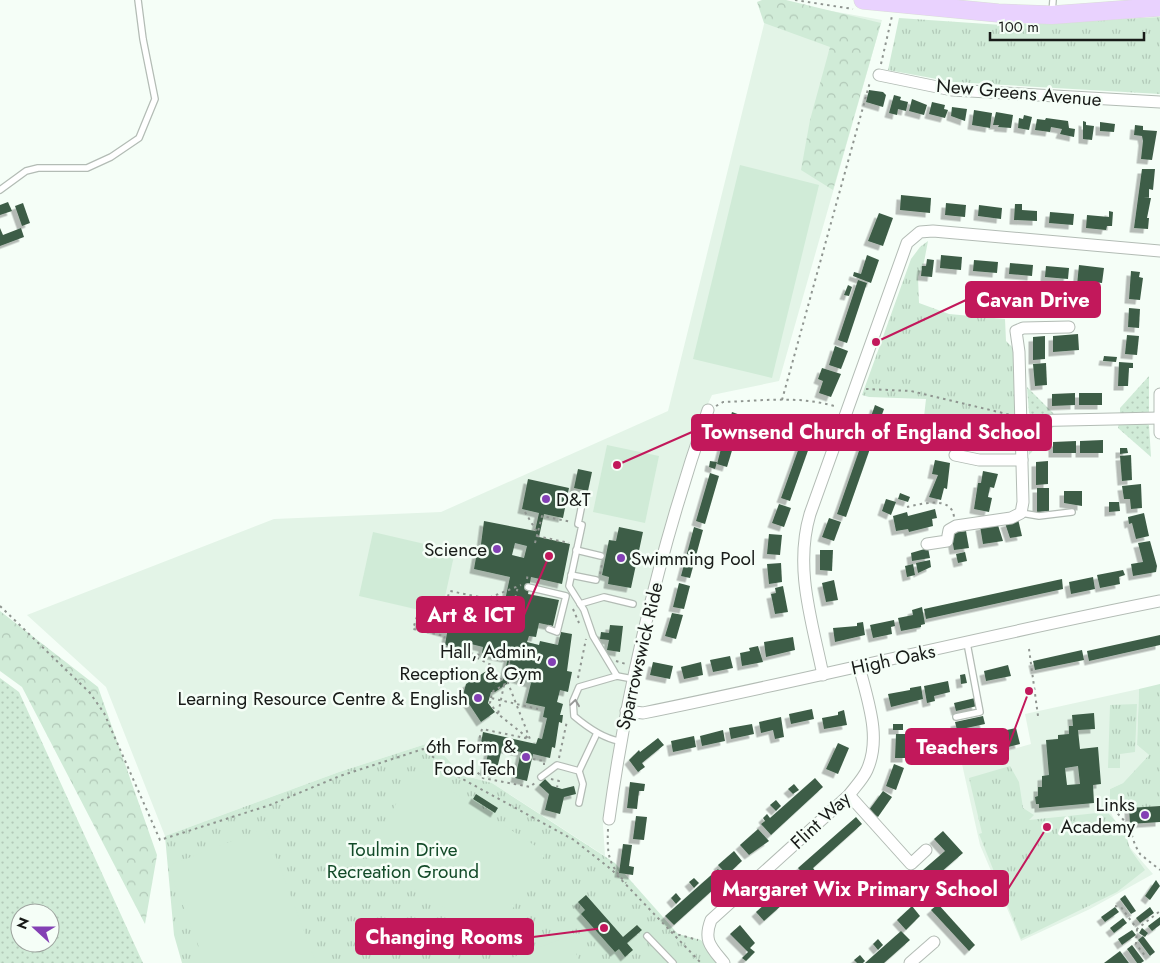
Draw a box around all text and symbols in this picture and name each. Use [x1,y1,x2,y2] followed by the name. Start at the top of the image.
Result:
[990,10,1144,42] scale bar
[998,16,1039,38] text: 100 m
[935,72,1103,113] street label: New Greens Avenue
[966,282,1100,317] callout: Cavan Drive
[976,286,1090,315] text: Cavan Drive
[692,415,1051,450] callout: Townsend Church of England School
[701,418,1041,447] text: Townsend Church of England School
[556,486,591,513] place label: D&T
[540,493,552,505] marker: D&T
[424,536,487,563] place label: Science
[491,543,503,555] marker: Science
[631,545,755,572] place label: Swimming Pool
[615,552,627,564] marker: Swimming Pool
[609,579,670,733] street label: Sparrowswick Ride
[417,597,524,632] callout: Art & ICT
[426,601,515,630] text: Art & ICT
[849,637,938,682] street label: High Oaks
[400,638,542,687] place label: Hall, Admin, Reception & Gym
[546,656,558,668] marker: Hall, Admin, Reception & Gym
[178,685,468,712] place label: Learning Resource Centre & English
[472,692,484,704] marker: Learning Resource Centre & English
[569,698,579,707] one-way arrow
[906,729,1008,764] callout: Teachers
[426,733,516,782] place label: 6th Form & Food Tech
[916,733,998,762] text: Teachers
[520,751,532,763] marker: 6th Form & Food Tech
[784,785,857,855] street label: Flint Way
[1061,791,1136,840] place label: Links Academy
[1139,809,1151,821] marker: Links Academy
[327,836,479,885] park label: Toulmin Drive Recreation Ground
[712,871,1008,906] callout: Margaret Wix Primary School
[722,875,998,904] text: Margaret Wix Primary School
[10,903,60,953] north arrow
[12,915,34,932] text: N
[356,919,533,954] callout: Changing Rooms
[365,923,523,952] text: Changing Rooms

